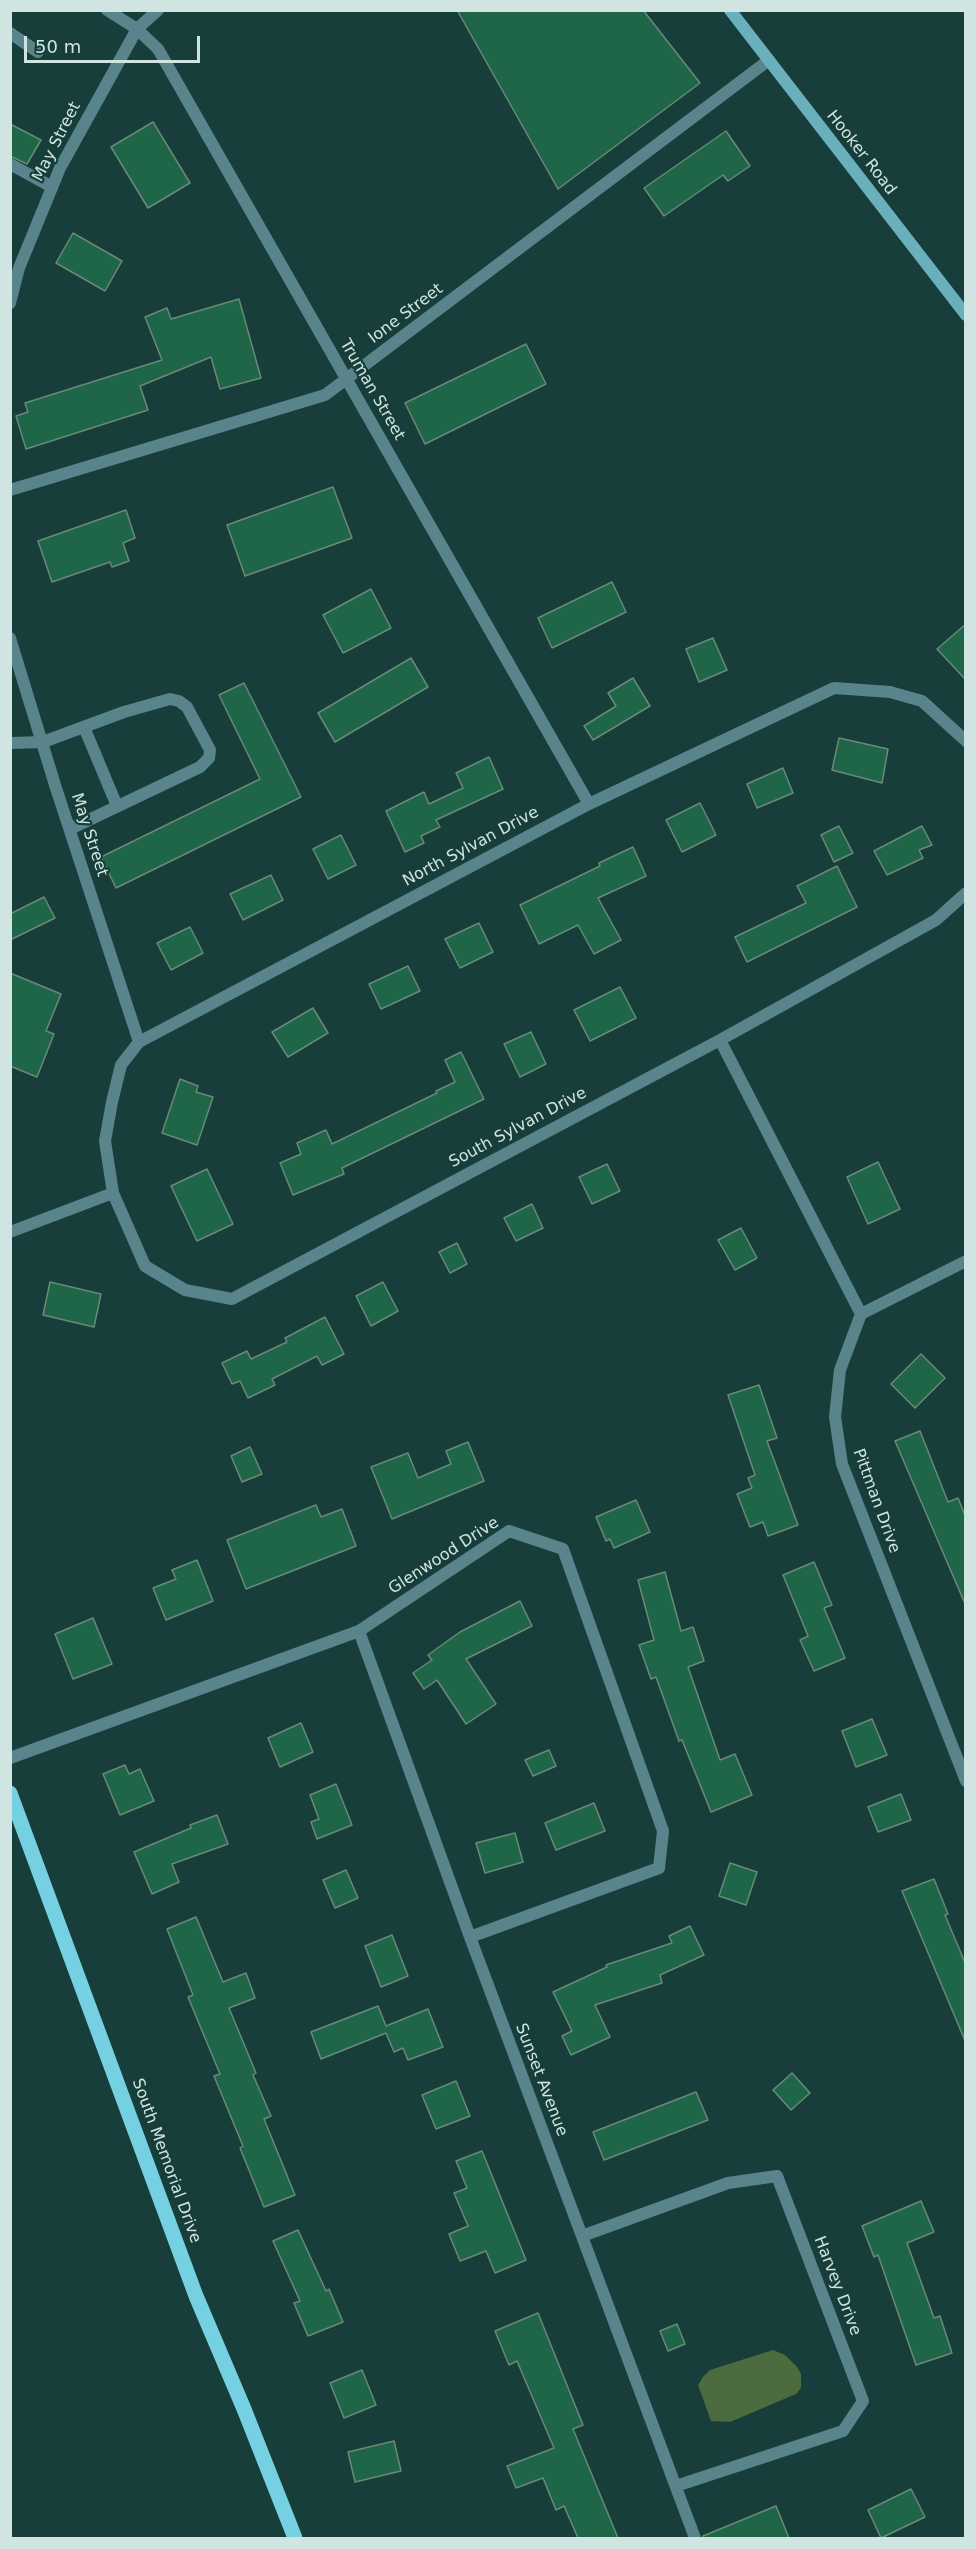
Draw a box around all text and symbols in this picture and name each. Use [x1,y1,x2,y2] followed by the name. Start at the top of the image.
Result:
[27,24,202,62] scale bar
[35,36,81,57] text: 50 m
[29,99,85,185] street label: May Street
[822,107,900,199] street label: Hooker Road
[365,280,447,348] street label: Ione Street
[335,336,409,444] street label: Truman Street
[66,791,112,879] street label: May Street
[400,803,542,891] street label: North Sylvan Drive
[446,1084,590,1172] street label: South Sylvan Drive
[848,1446,904,1556] street label: Pittman Drive
[385,1513,503,1599] street label: Glenwood Drive
[511,2021,571,2139] street label: Sunset Avenue
[127,2076,205,2246] street label: South Memorial Drive
[809,2234,865,2338] street label: Harvey Drive

